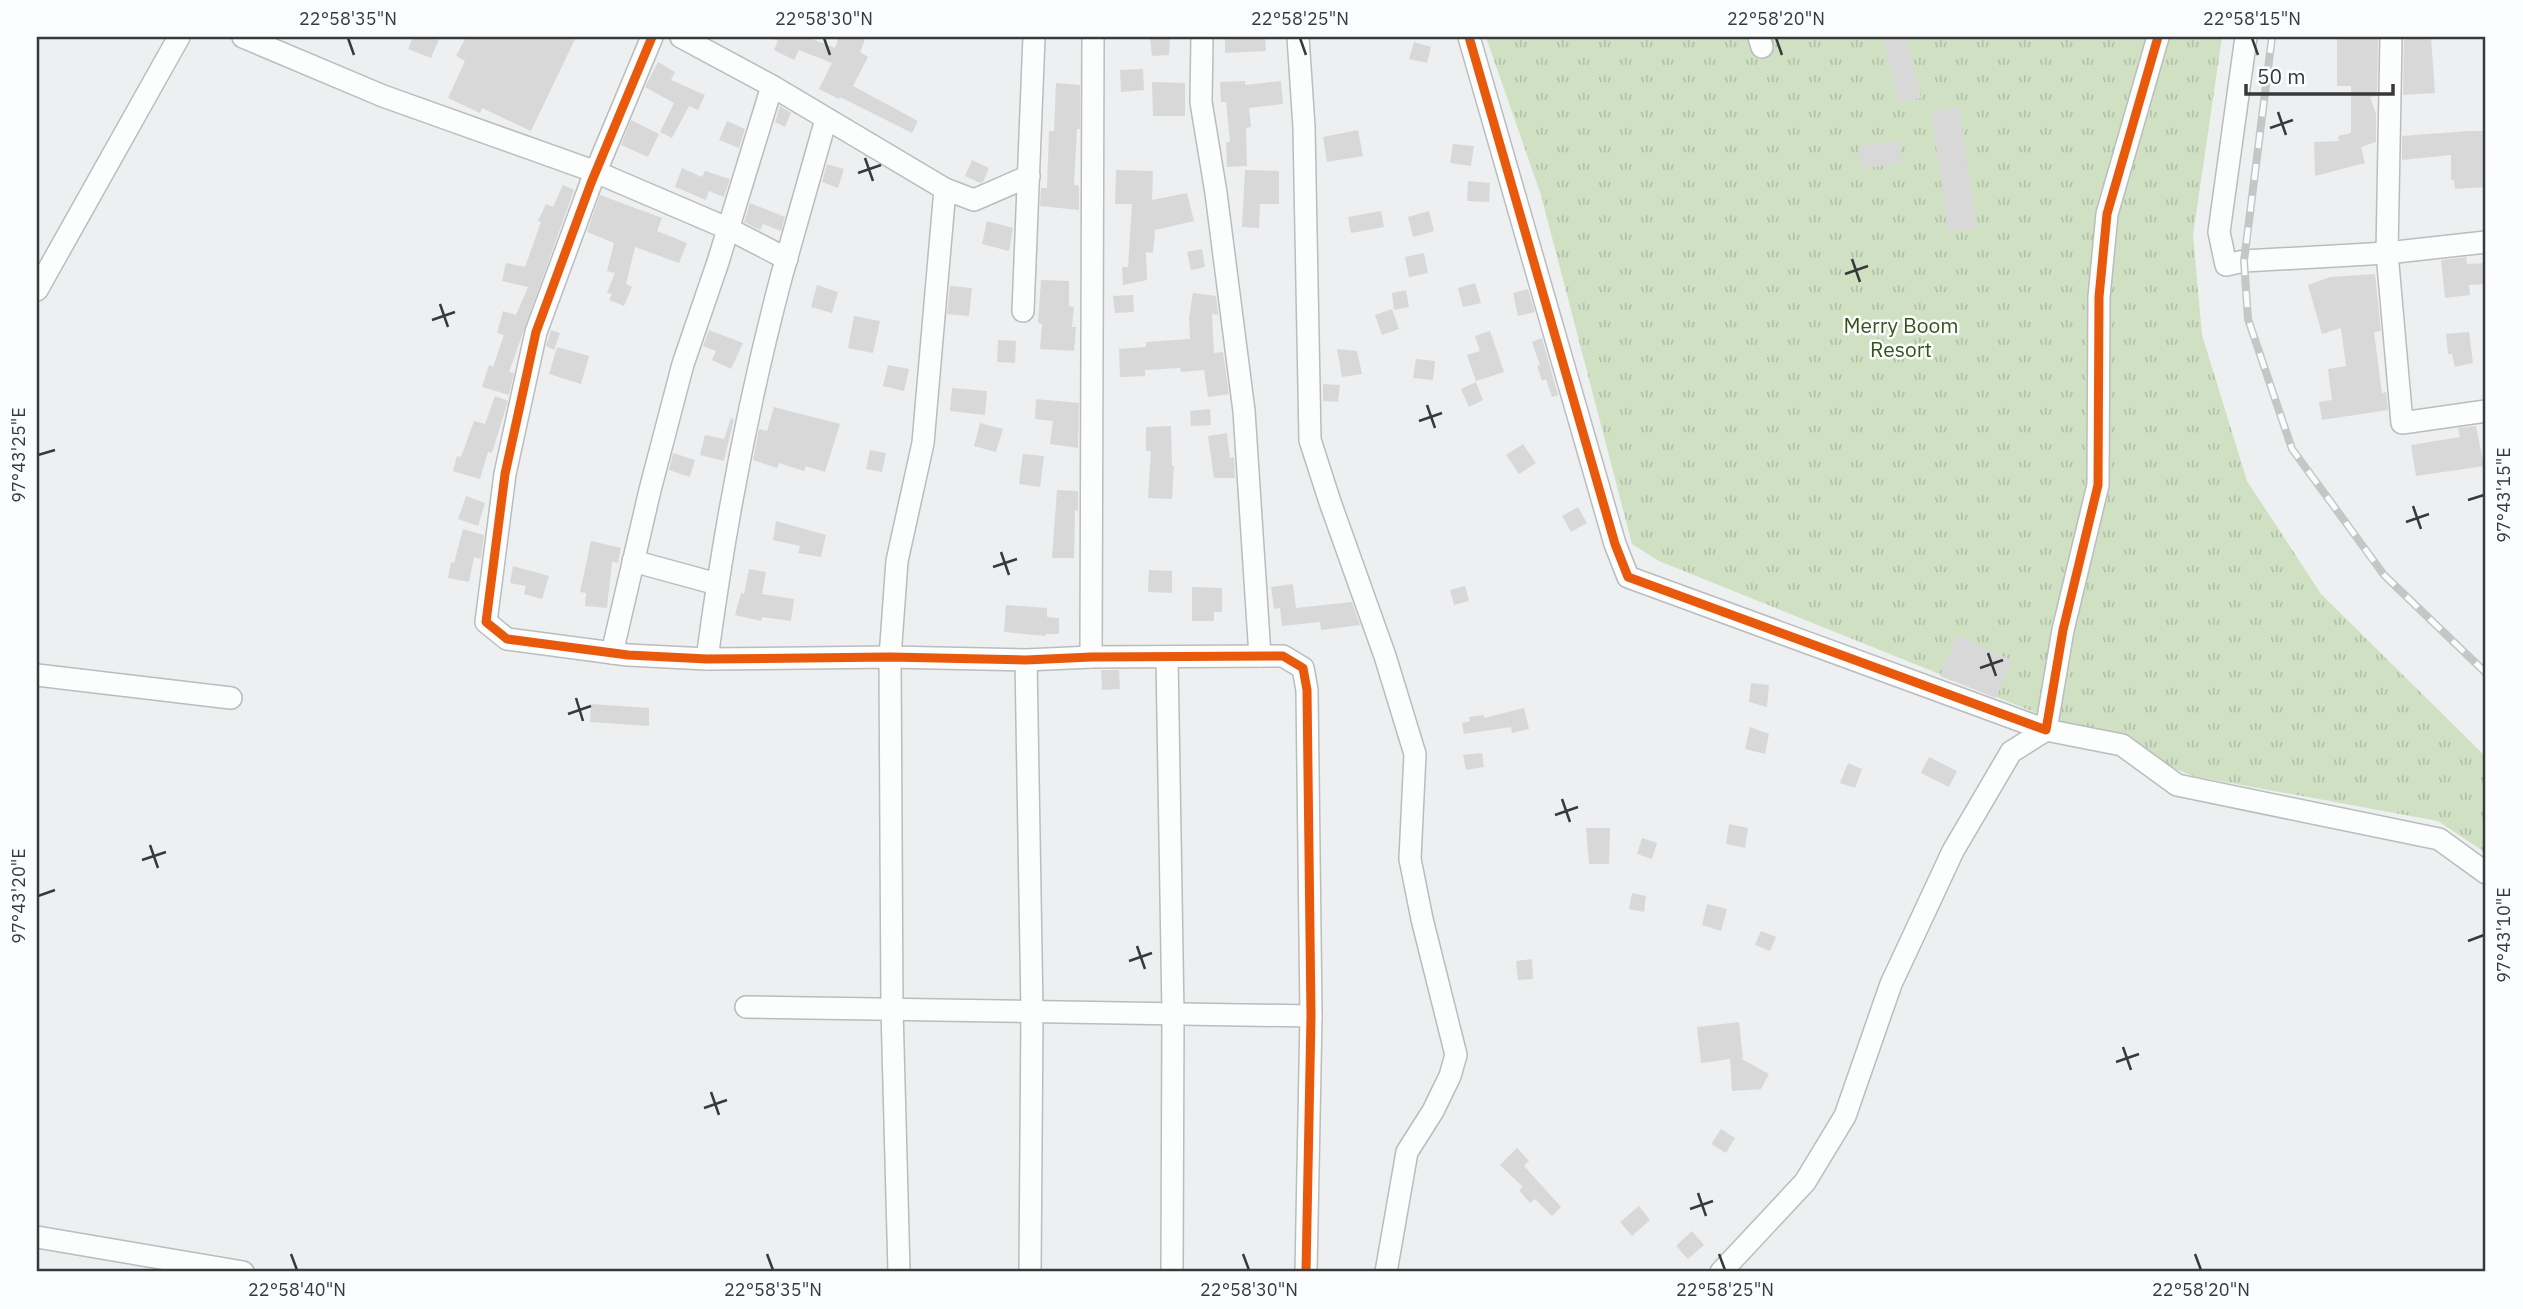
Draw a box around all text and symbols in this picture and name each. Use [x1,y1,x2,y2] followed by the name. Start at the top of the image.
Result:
[299,7,397,30] text: 22°58'35"N
[775,7,873,30] text: 22°58'30"N
[1251,7,1349,30] text: 22°58'25"N
[1727,7,1825,30] text: 22°58'20"N
[2203,7,2301,30] text: 22°58'15"N
[2246,52,2394,96] scale bar
[2257,62,2306,90] text: 50 m
[1843,311,1959,363] park label: Merry Boom Resort
[7,407,30,503] text: 97°43'25"E
[2492,447,2515,543] text: 97°43'15"E
[7,848,30,944] text: 97°43'20"E
[2492,887,2515,983] text: 97°43'10"E
[248,1278,346,1301] text: 22°58'40"N
[724,1278,822,1301] text: 22°58'35"N
[1200,1278,1298,1301] text: 22°58'30"N
[1676,1278,1774,1301] text: 22°58'25"N
[2152,1278,2250,1301] text: 22°58'20"N

